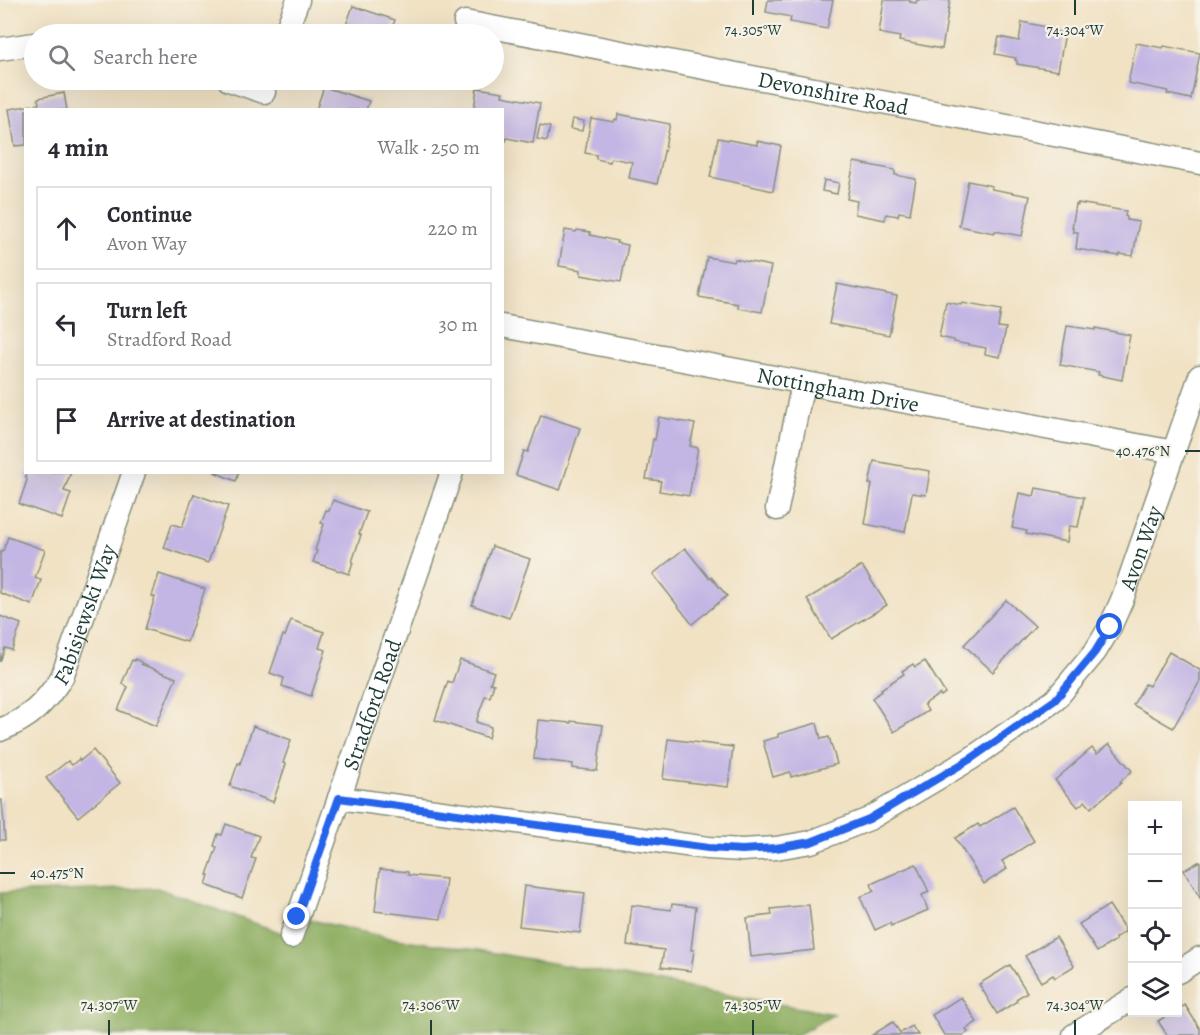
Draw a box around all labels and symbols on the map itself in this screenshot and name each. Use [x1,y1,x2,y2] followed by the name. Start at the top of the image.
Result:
[725,20,781,40] text: 74.305°W
[1046,20,1104,40] text: 74.304°W
[755,64,911,123] street label: Devonshire Road
[754,360,921,420] street label: Nottingham Drive
[1116,441,1171,461] text: 40.476°N
[1112,501,1170,595] street label: Avon Way
[47,540,124,691] street label: Fabisjewski Way
[1096,613,1122,639] route start
[336,635,409,775] street label: Stradford Road
[30,863,84,883] text: 40.475°N
[283,903,309,929] route end
[81,995,137,1015] text: 74.307°W
[402,995,460,1015] text: 74.306°W
[725,995,781,1015] text: 74.305°W
[1046,995,1104,1015] text: 74.304°W

